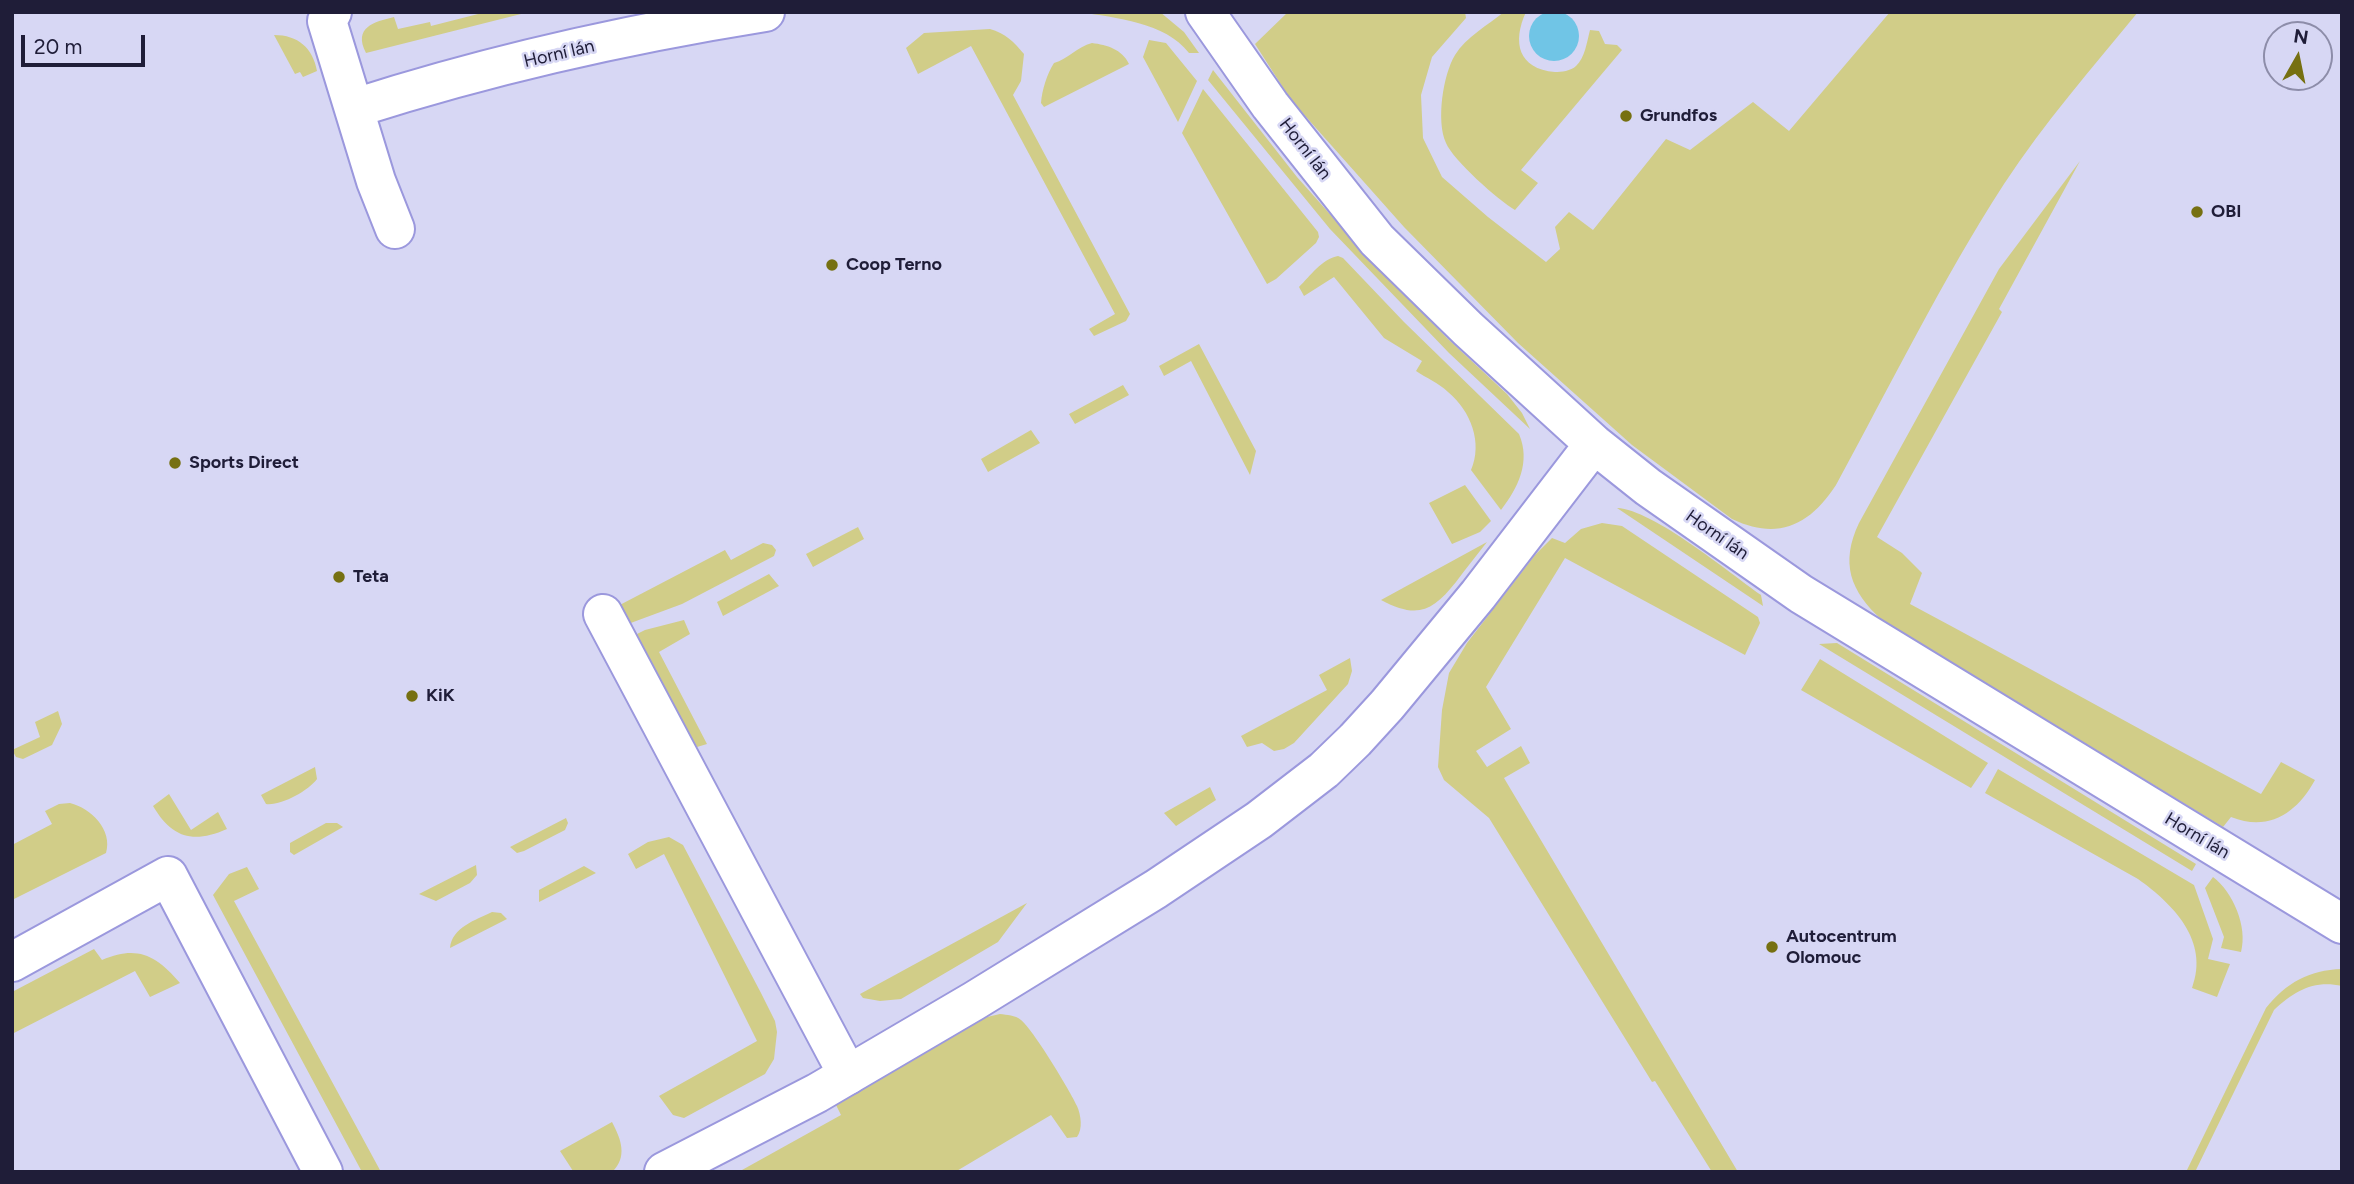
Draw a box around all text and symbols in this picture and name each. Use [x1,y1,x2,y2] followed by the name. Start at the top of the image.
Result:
[24,21,149,65] scale bar
[2263,21,2333,91] north arrow
[2292,24,2310,49] text: N
[34,34,82,59] text: 20 m
[522,35,596,73] street label: Horní lán
[1640,105,1717,127] place label: Grundfos
[1618,108,1634,124] marker: Grundfos
[1274,114,1336,184] street label: Horní lán
[2211,201,2241,223] place label: OBI
[2189,204,2205,220] marker: OBI
[846,254,942,276] place label: Coop Terno
[824,257,840,273] marker: Coop Terno
[189,452,299,474] place label: Sports Direct
[167,455,183,471] marker: Sports Direct
[1681,506,1753,564] street label: Horní lán
[353,566,389,588] place label: Teta
[331,569,347,585] marker: Teta
[426,685,455,707] place label: KiK
[404,688,420,704] marker: KiK
[2161,808,2233,864] street label: Horní lán
[1786,926,1897,968] place label: Autocentrum Olomouc
[1764,939,1780,955] marker: Autocentrum Olomouc

